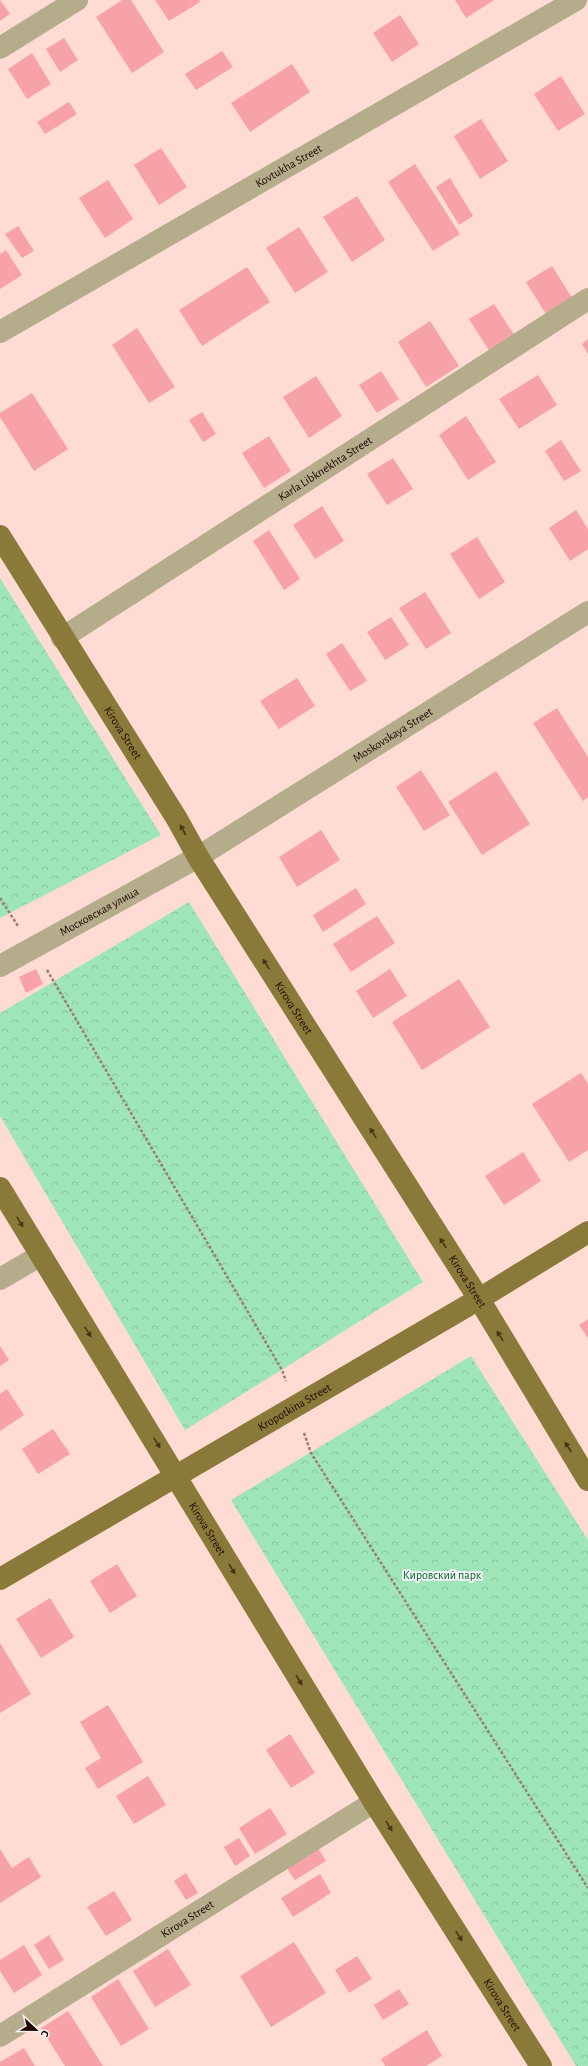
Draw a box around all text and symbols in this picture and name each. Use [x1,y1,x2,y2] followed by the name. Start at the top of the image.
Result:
[253,142,324,190] street label: Kovtukha Street
[276,434,374,503] street label: Karla Libknekhta Street
[102,704,144,761] street label: Kirova Street
[351,705,435,764] street label: Moskovskaya Street
[179,824,186,836] one-way arrow
[57,885,141,938] street label: Московская улица
[262,959,270,969] one-way arrow
[273,979,315,1036] street label: Kirova Street
[369,1128,377,1138] one-way arrow
[17,1216,24,1228] one-way arrow
[439,1237,447,1248] one-way arrow
[447,1253,489,1310] street label: Kirova Street
[85,1326,92,1338] one-way arrow
[496,1330,503,1342] one-way arrow
[256,1381,333,1433] street label: Kropotkina Street
[153,1437,160,1449] one-way arrow
[564,1441,571,1453] one-way arrow
[187,1500,228,1558] street label: Kirova Street
[228,1563,235,1575] one-way arrow
[403,1569,482,1581] park label: Кировский парк
[296,1674,303,1685] one-way arrow
[386,1820,393,1832] one-way arrow
[159,1898,216,1940] street label: Kirova Street
[455,1930,462,1942] one-way arrow
[481,1976,523,2034] street label: Kirova Street
[16,2010,56,2050] north arrow
[39,2029,51,2038] text: С

